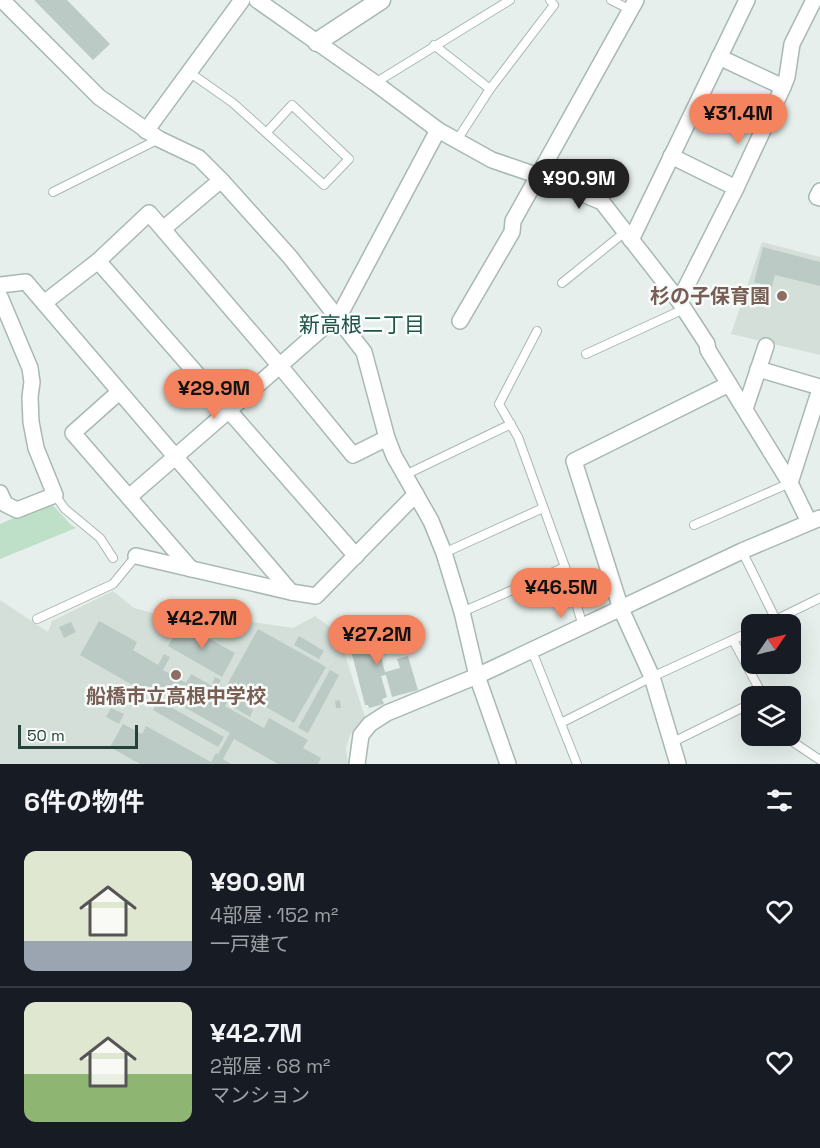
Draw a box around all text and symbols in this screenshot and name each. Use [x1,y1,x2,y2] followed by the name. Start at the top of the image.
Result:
[689,94,787,145] pin: ¥31.4M
[703,100,773,126] text: ¥31.4M
[530,159,628,210] pin: ¥90.9M
[542,165,616,191] text: ¥90.9M
[650,283,770,309] place label: 杉の子保育園
[775,289,789,303] marker: 杉の子保育園
[299,311,425,338] district label: 新高根二丁目
[165,369,263,420] pin: ¥29.9M
[178,375,250,401] text: ¥29.9M
[512,568,610,619] pin: ¥46.5M
[524,574,598,600] text: ¥46.5M
[153,599,251,650] pin: ¥42.7M
[167,605,238,631] text: ¥42.7M
[741,614,801,674] north arrow
[741,614,801,746] map controls
[328,615,426,666] pin: ¥27.2M
[342,621,412,647] text: ¥27.2M
[169,668,183,682] marker: 船橋市立高根中学校
[86,683,266,709] place label: 船橋市立高根中学校
[741,686,801,746] button: layers
[18,722,138,750] scale bar
[27,725,65,746] text: 50 m
[763,784,796,817] icon: filters
[24,785,144,819] text: 6件の物件
[210,865,305,899] text: ¥90.9M
[72,875,144,947] icon: home
[763,895,796,928] icon: heart
[210,902,338,928] text: 4部屋 · 152 m²
[210,931,290,957] text: 一戸建て
[210,1016,302,1050] text: ¥42.7M
[72,1026,144,1098] icon: home
[763,1046,796,1079] icon: heart
[210,1053,330,1079] text: 2部屋 · 68 m²
[210,1082,310,1108] text: マンション

